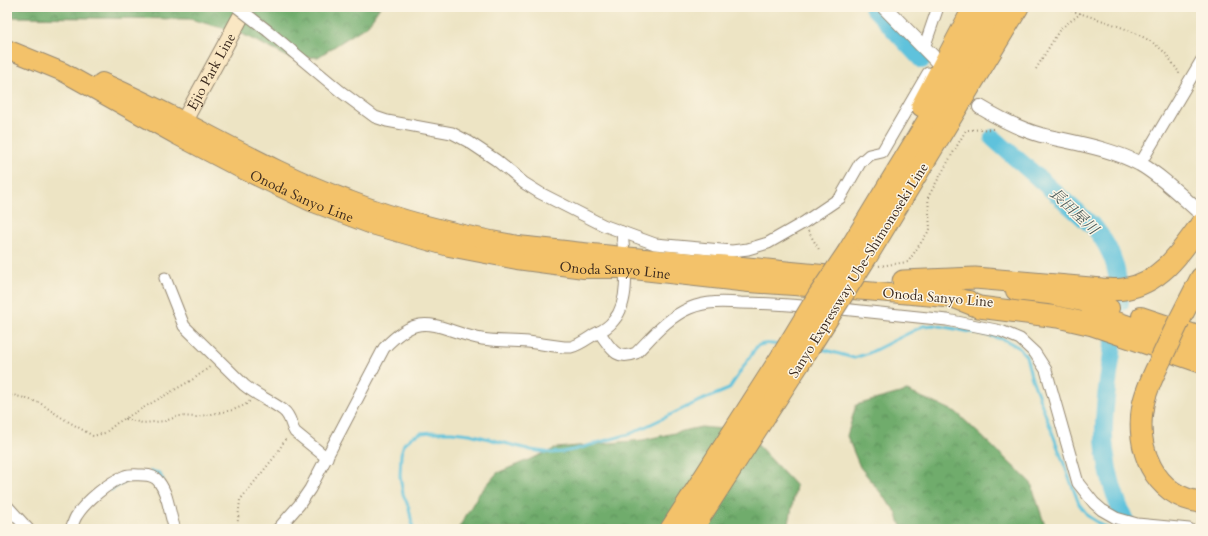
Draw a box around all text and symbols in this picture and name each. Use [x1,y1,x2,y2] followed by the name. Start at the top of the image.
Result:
[183,30,240,114] street label: Ejio Park Line
[784,159,933,381] street label: Sanyo Expressway Ube-Shimonoseki Line
[247,166,356,227] street label: Onoda Sanyo Line
[1045,183,1104,240] water label: 長田屋川
[558,257,672,284] street label: Onoda Sanyo Line
[882,283,994,312] street label: Onoda Sanyo Line

